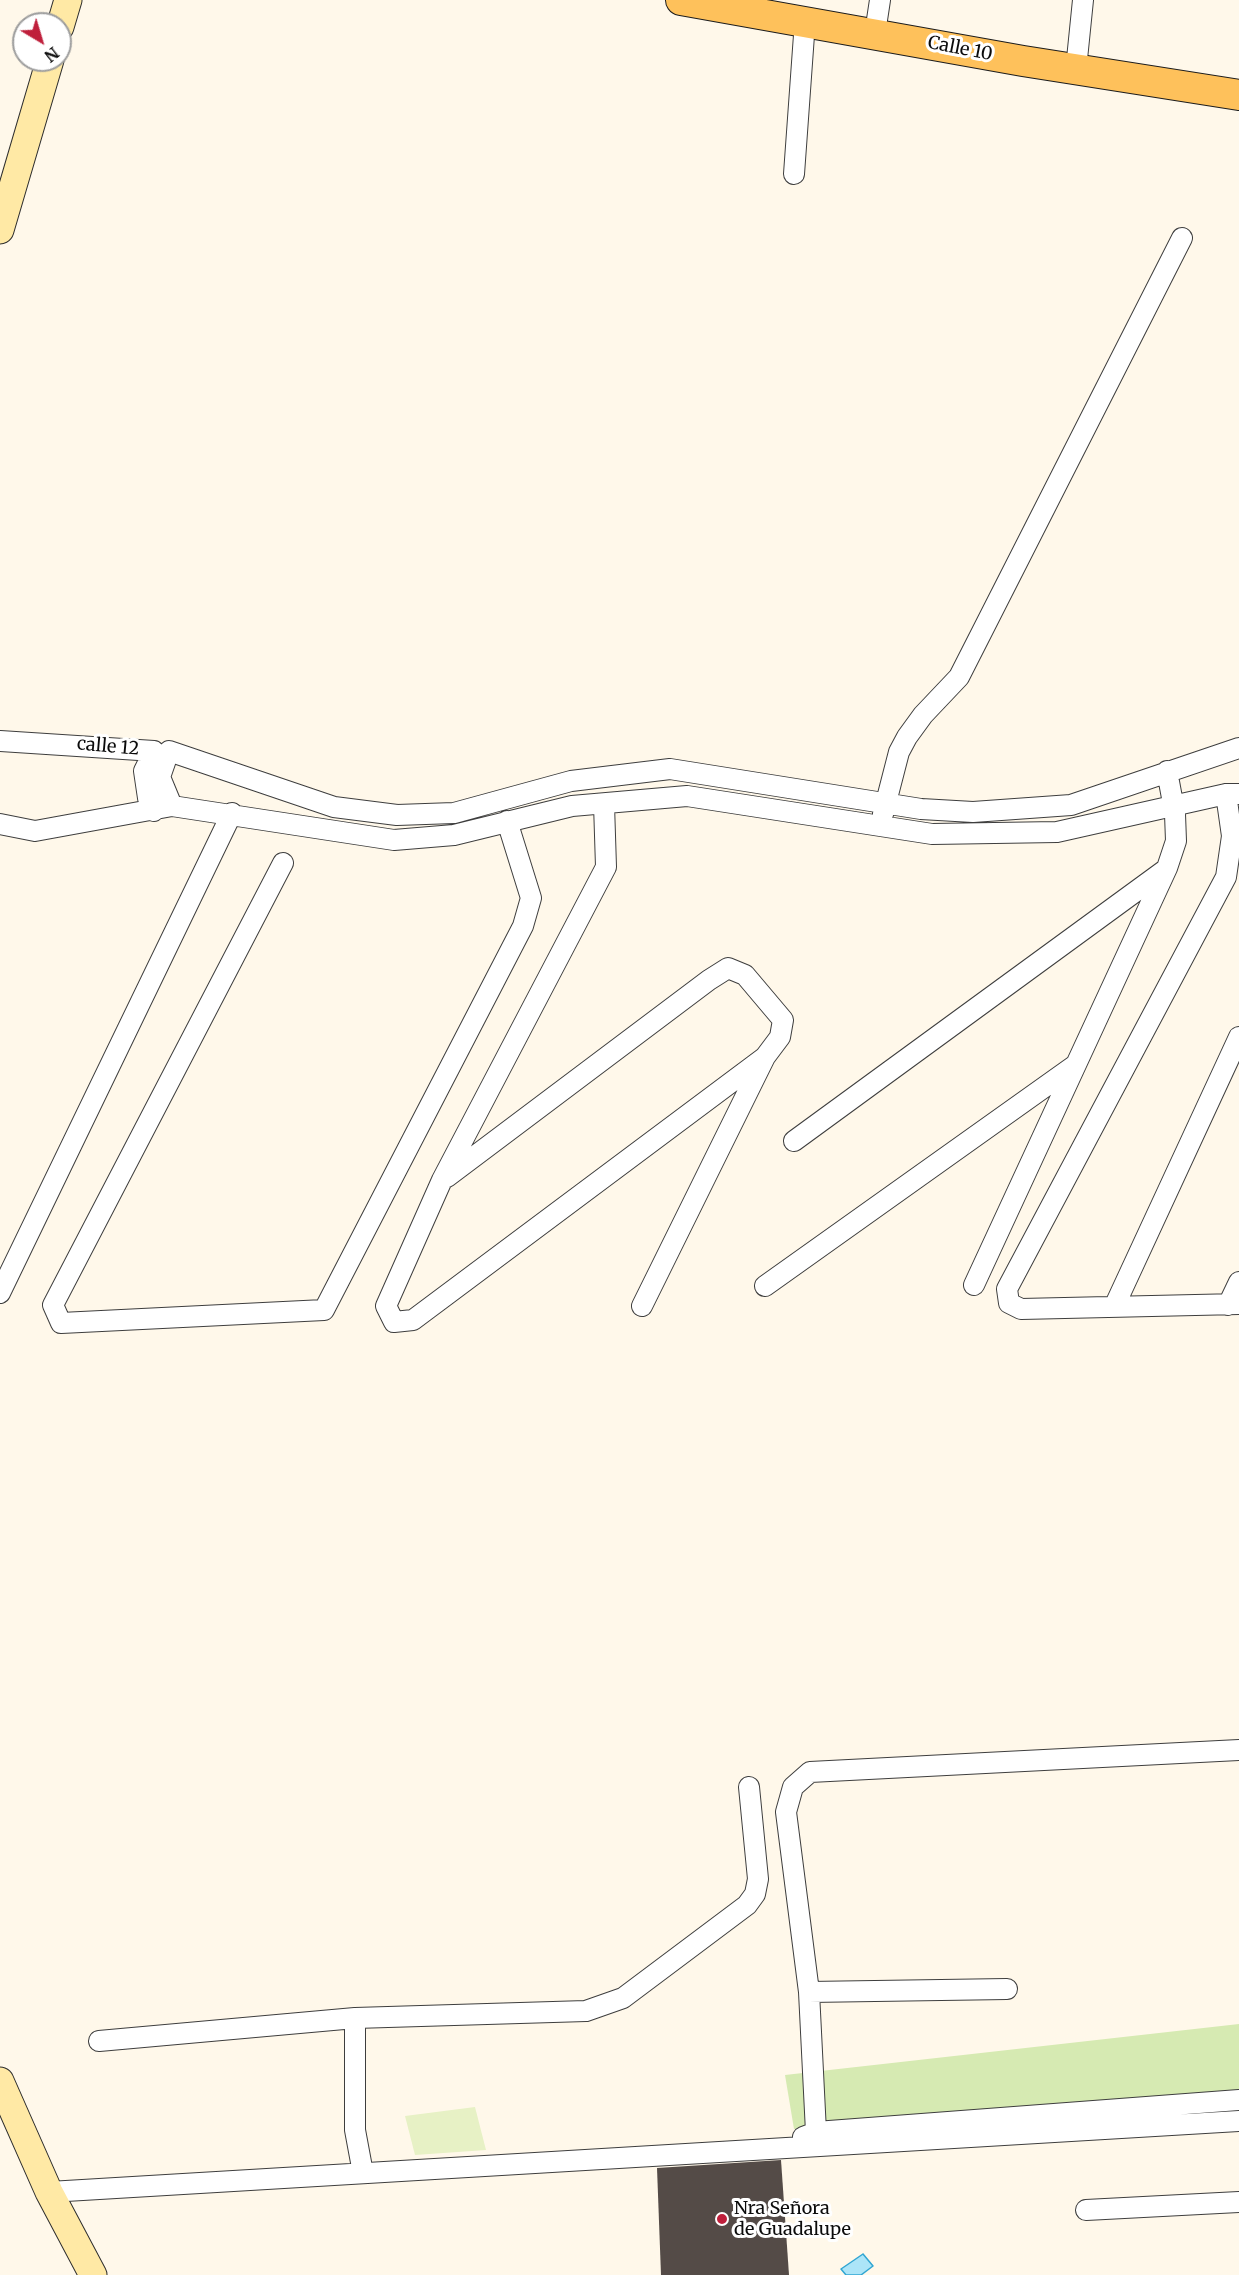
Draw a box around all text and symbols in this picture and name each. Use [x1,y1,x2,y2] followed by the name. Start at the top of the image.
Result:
[12,12,72,72] north arrow
[926,32,994,66] street label: Calle 10
[41,43,63,66] text: N
[76,734,140,760] street label: calle 12
[734,2198,851,2240] place label: Nra Señora de Guadalupe
[715,2212,729,2226] marker: Nra Señora de Guadalupe

